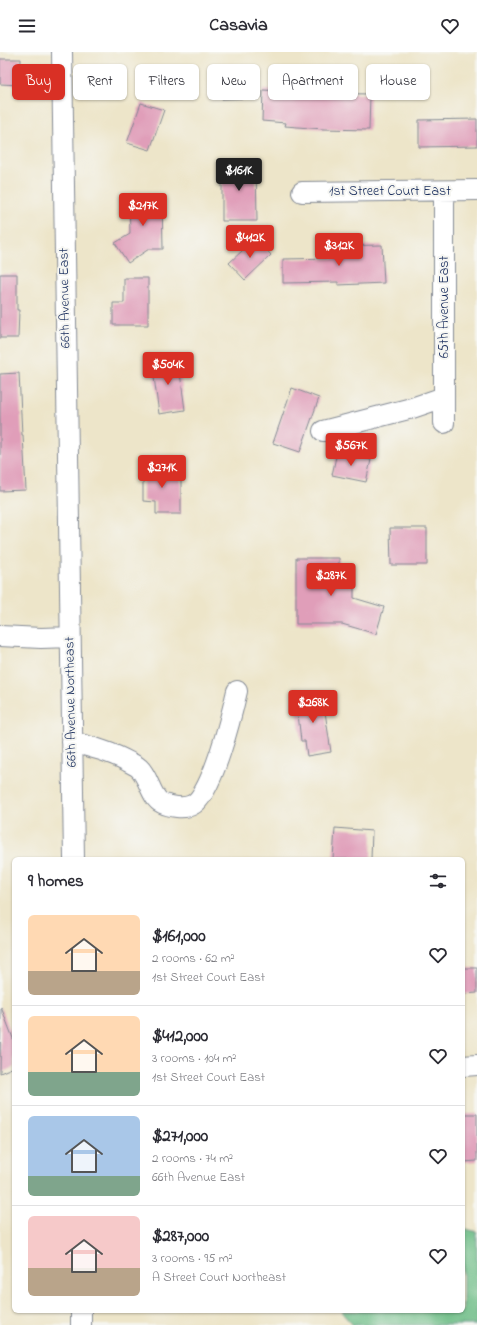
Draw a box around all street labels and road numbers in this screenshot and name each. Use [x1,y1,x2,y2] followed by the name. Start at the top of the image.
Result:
[329,181,451,202] street label: 1st Street Court East
[54,247,76,348] street label: 66th Avenue East
[434,256,455,358] street label: 65th Avenue East
[59,636,83,767] street label: 66th Avenue Northeast

